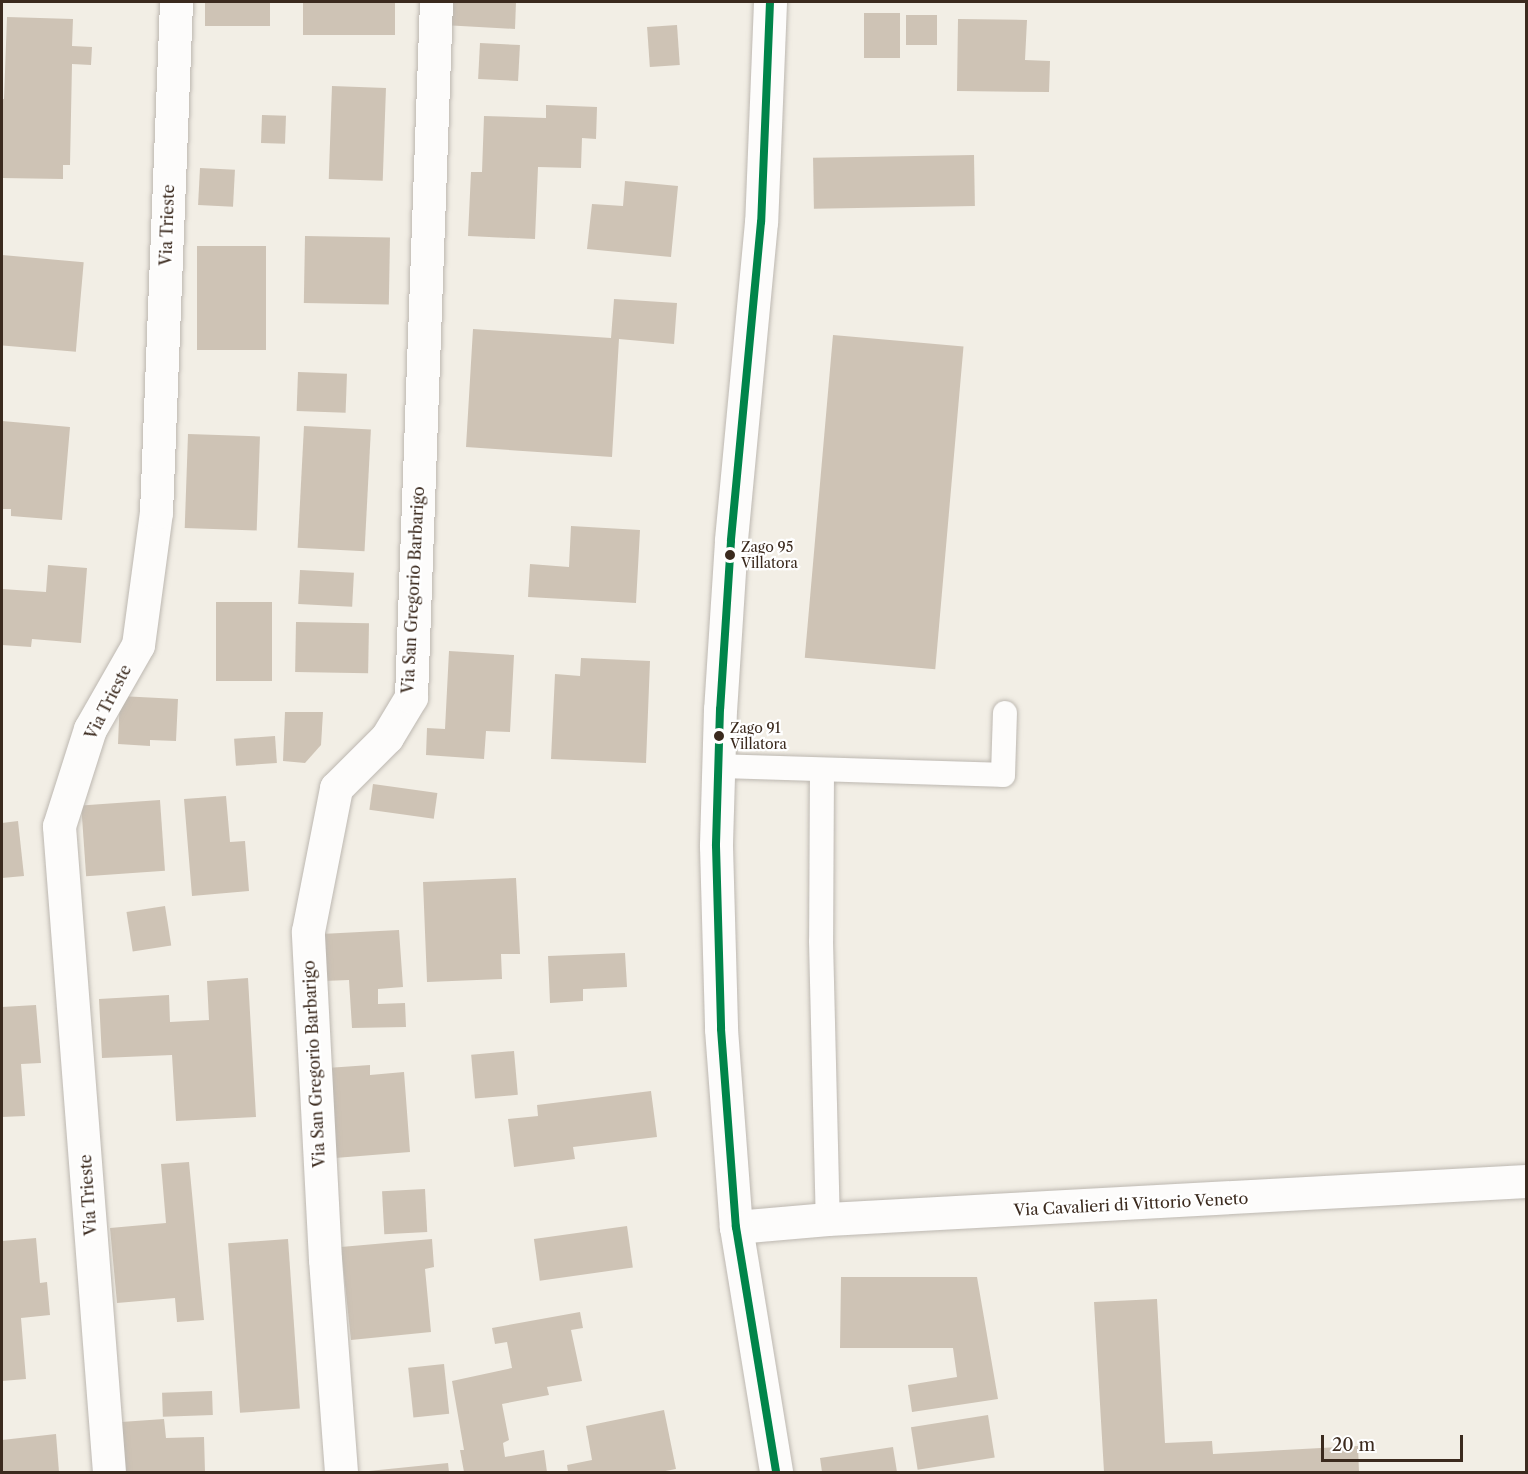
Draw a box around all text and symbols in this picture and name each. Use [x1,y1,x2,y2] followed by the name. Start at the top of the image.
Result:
[156,184,178,266] street label: Via Trieste
[398,486,428,694] street label: Via San Gregorio Barbarigo
[741,539,798,572] place label: Zago 95 Villatora
[724,549,736,561] marker: Zago 95 Villatora
[81,661,135,743] street label: Via Trieste
[730,720,787,752] place label: Zago 91 Villatora
[713,730,725,742] marker: Zago 91 Villatora
[299,960,329,1168] street label: Via San Gregorio Barbarigo
[76,1153,100,1237] street label: Via Trieste
[1013,1188,1249,1220] street label: Via Cavalieri di Vittorio Veneto
[1324,1423,1466,1461] scale bar
[1332,1434,1375,1456] text: 20 m

